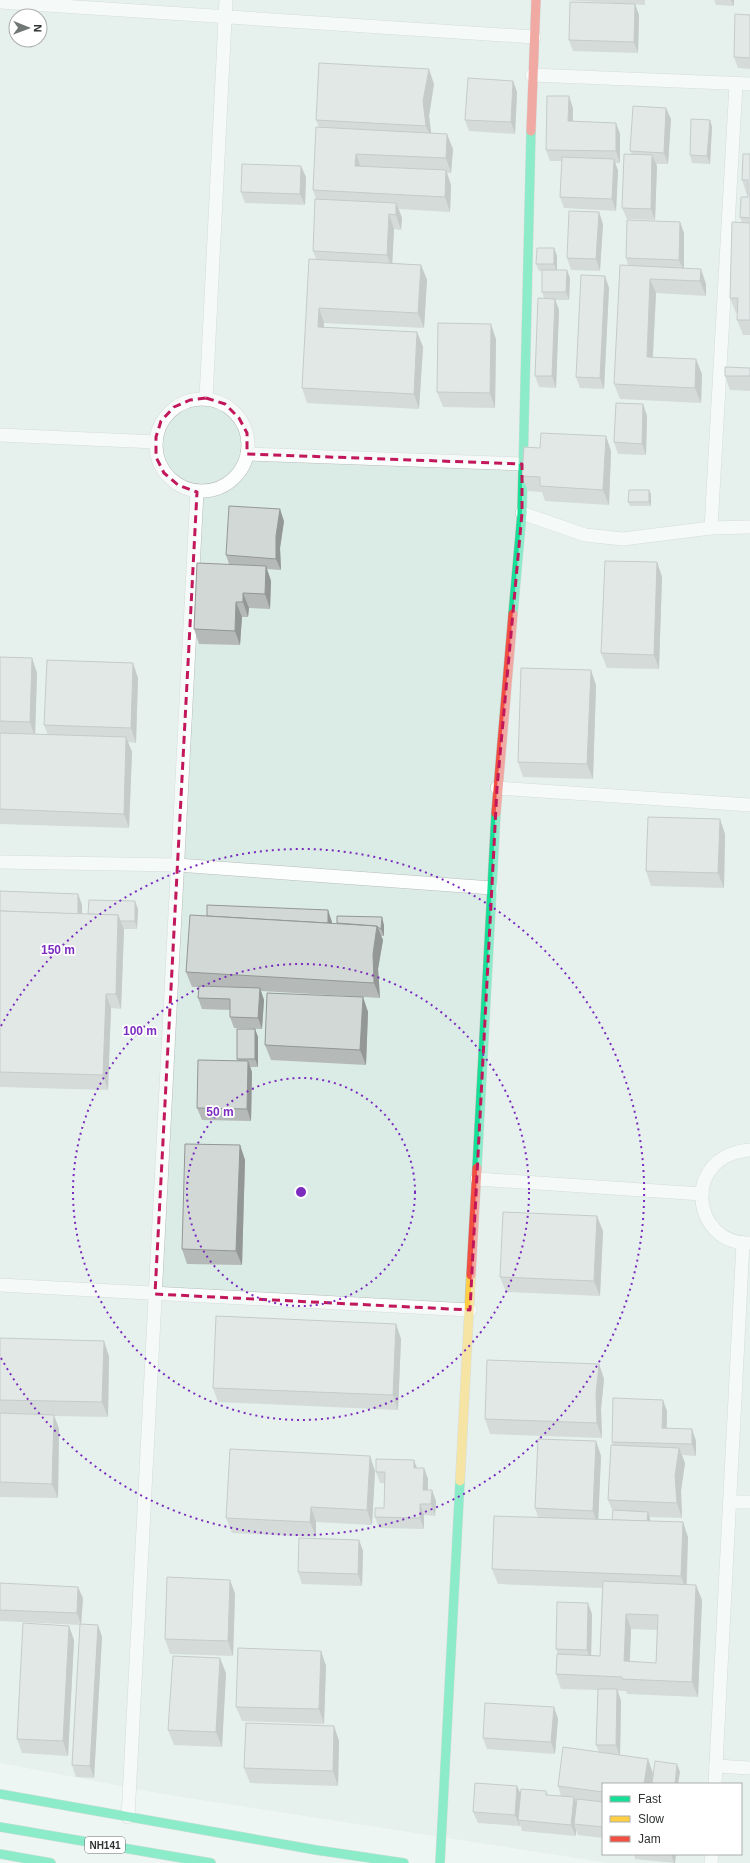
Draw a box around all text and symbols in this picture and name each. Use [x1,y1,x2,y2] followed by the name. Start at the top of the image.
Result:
[8,8,48,48] north arrow
[32,24,44,32] text: N
[41,943,75,957] text: 150 m
[123,1024,157,1038] text: 100 m
[206,1105,234,1119] text: 50 m
[294,1185,308,1199] centre of rings
[602,1783,742,1855] legend
[638,1792,662,1806] text: Fast
[638,1812,664,1826] text: Slow
[638,1832,661,1846] text: Jam
[85,1837,125,1853] road number: NH141

